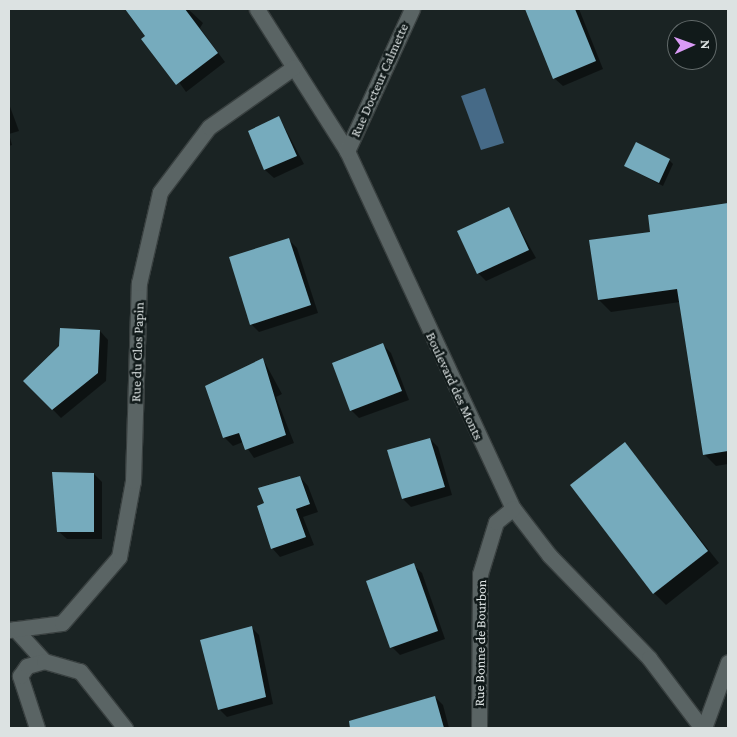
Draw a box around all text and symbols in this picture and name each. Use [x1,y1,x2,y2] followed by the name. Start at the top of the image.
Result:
[667,20,717,70] north arrow
[346,21,412,139] street label: Rue Docteur Calmette
[698,39,714,50] text: N
[127,302,147,402] street label: Rue du Clos Papin
[423,329,487,443] street label: Boulevard des Monts
[470,579,490,707] street label: Rue Bonne de Bourbon

